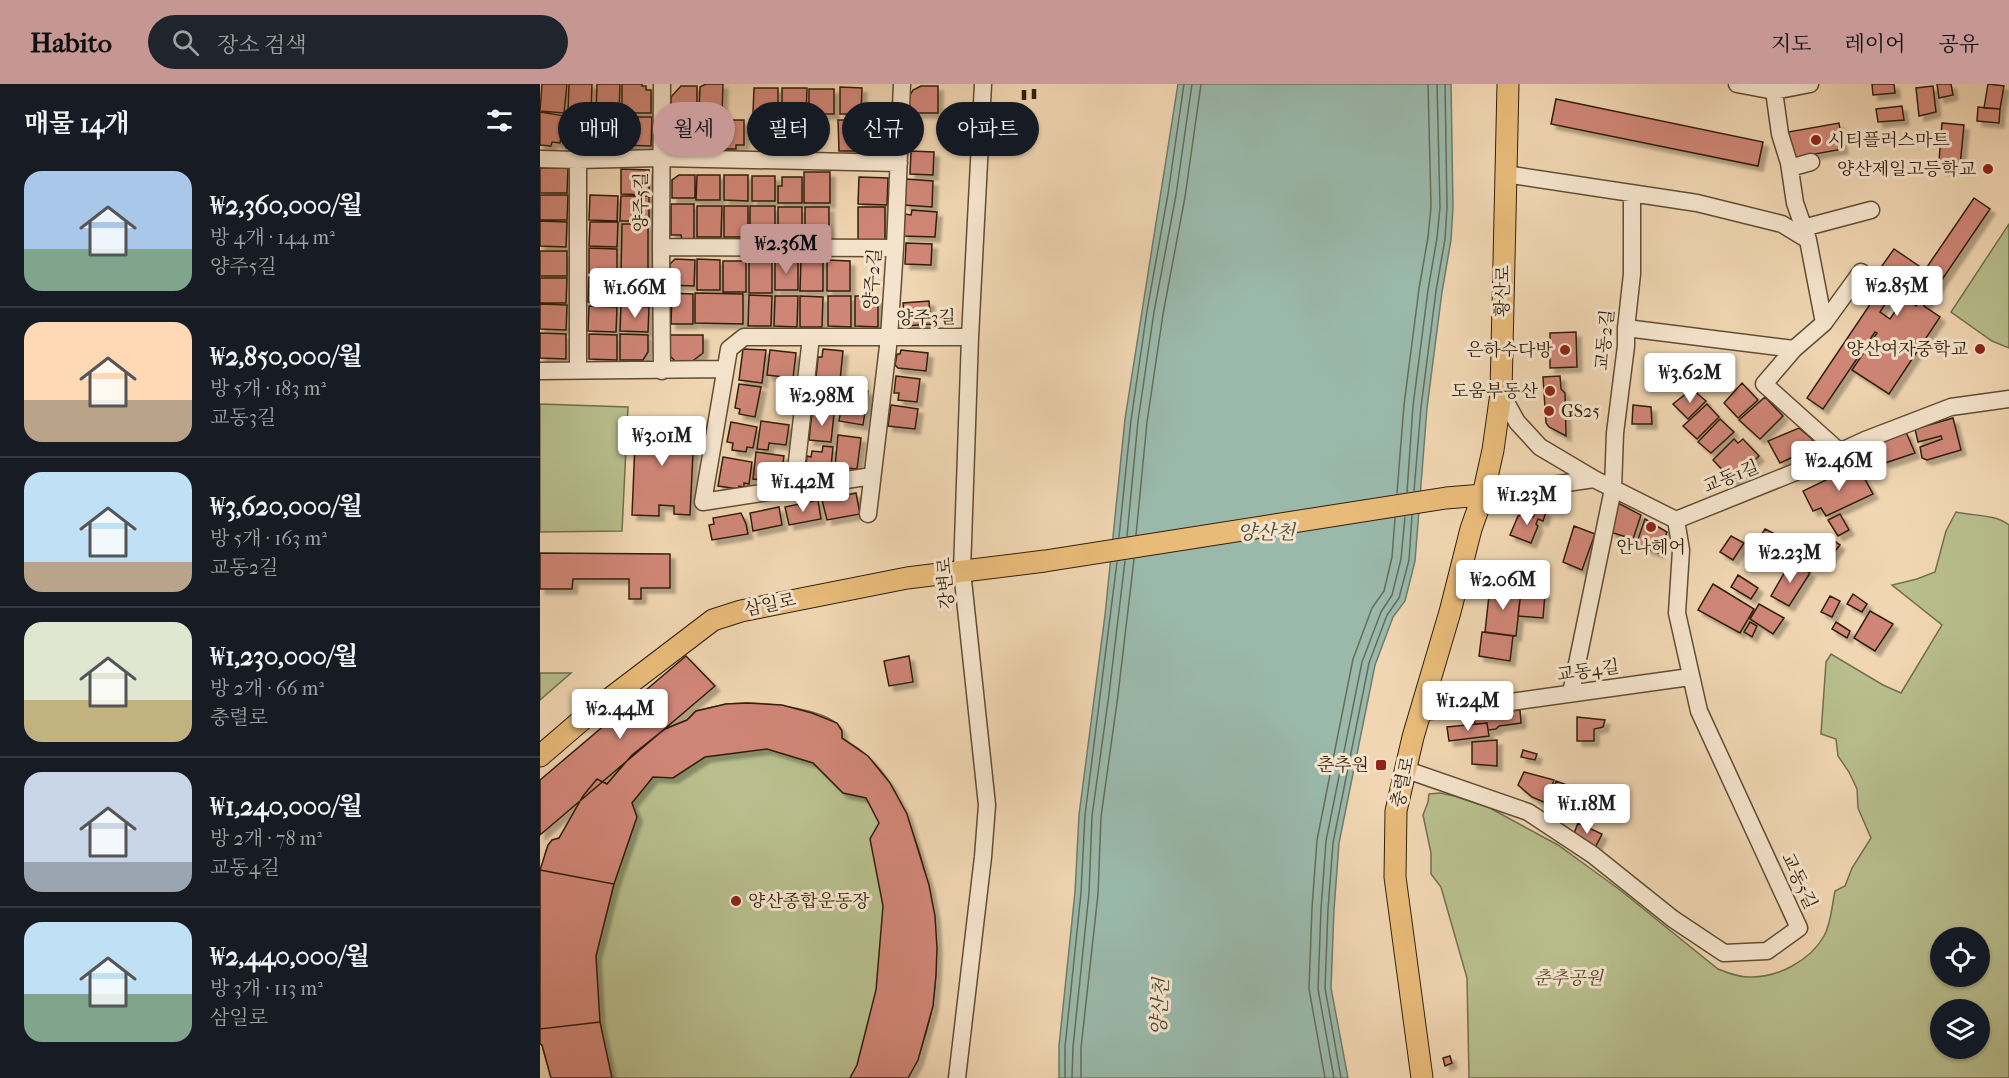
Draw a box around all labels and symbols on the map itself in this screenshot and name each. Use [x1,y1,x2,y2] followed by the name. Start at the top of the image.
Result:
[1828,130,1950,151] place label: 시티플러스마트
[1809,133,1823,147] marker: 시티플러스마트
[1837,159,1977,180] place label: 양산제일고등학교
[1981,162,1995,176] marker: 양산제일고등학교
[631,172,652,232] street label: 양주5길
[737,224,835,275] pin: ₩2.36M
[860,248,886,310] street label: 양주2길
[1492,265,1514,317] street label: 황산로
[1848,266,1946,317] pin: ₩2.85M
[586,268,684,319] pin: ₩1.66M
[896,307,956,329] street label: 양주3길
[1591,308,1619,372] street label: 교동2길
[1846,339,1969,360] place label: 양산여자중학교
[1466,340,1554,361] place label: 은하수다방
[1973,342,1987,356] marker: 양산여자중학교
[1558,343,1572,357] marker: 은하수다방
[1641,353,1739,404] pin: ₩3.62M
[773,376,871,427] pin: ₩2.98M
[1451,381,1539,402] place label: 도움부동산
[1543,384,1557,398] marker: 도움부동산
[1561,401,1600,422] place label: GS25
[1542,404,1556,418] marker: GS25
[613,416,711,467] pin: ₩3.01M
[1790,441,1888,492] pin: ₩2.46M
[1700,456,1762,498] street label: 교동1길
[754,462,852,513] pin: ₩1.42M
[1478,475,1576,526] pin: ₩1.23M
[1644,520,1658,534] marker: 안나헤어
[1237,521,1297,544] water label: 양산천
[1741,533,1839,584] pin: ₩2.23M
[1616,537,1686,558] place label: 안나헤어
[934,556,958,610] street label: 강변로
[1454,560,1552,611] pin: ₩2.06M
[742,589,798,621] street label: 삼일로
[1555,656,1621,686] street label: 교동4길
[1419,681,1517,732] pin: ₩1.24M
[571,689,669,740] pin: ₩2.44M
[1387,754,1419,810] street label: 충렬로
[1317,755,1369,776] place label: 춘추원
[1374,758,1388,772] marker: 춘추원
[1538,784,1636,835] pin: ₩1.18M
[1777,849,1821,913] street label: 교동5길
[748,891,870,912] place label: 양산종합운동장
[729,894,743,908] marker: 양산종합운동장
[1533,968,1604,989] park label: 춘추공원
[1147,976,1173,1037] water label: 양산천

